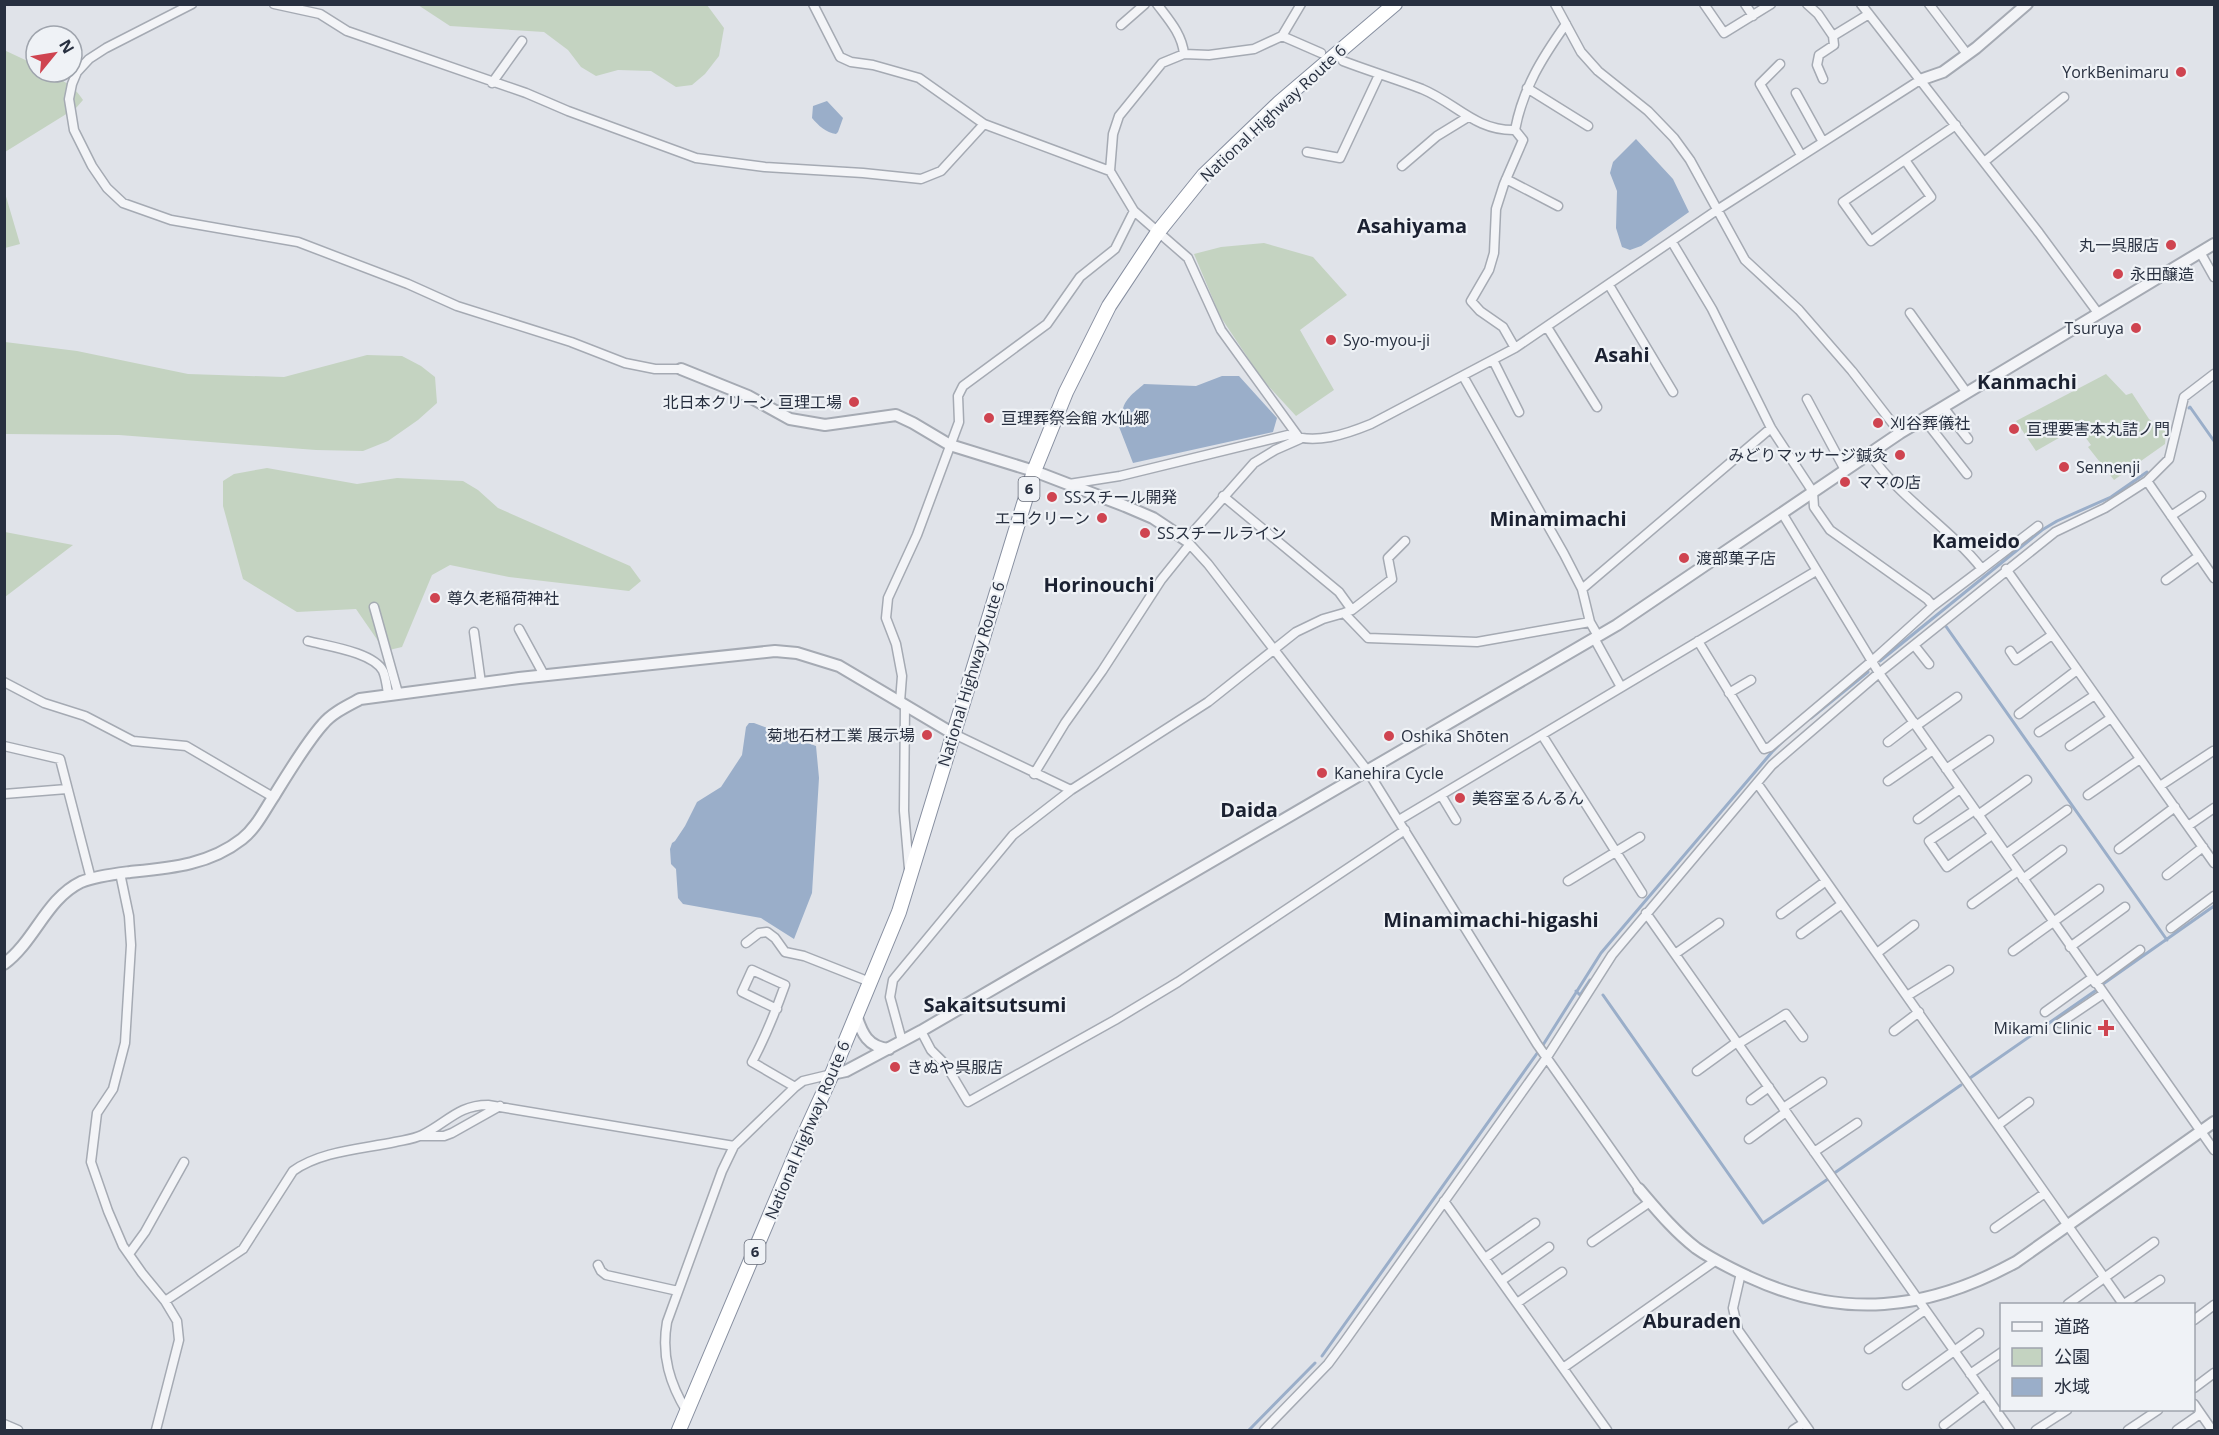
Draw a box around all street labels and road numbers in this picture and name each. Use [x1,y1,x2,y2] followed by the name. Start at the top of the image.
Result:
[1195,39,1351,187] street label: National Highway Route 6
[1018,477,1040,501] road number: 6
[932,579,1010,769] street label: National Highway Route 6
[759,1037,855,1223] street label: National Highway Route 6
[744,1240,766,1264] road number: 6

